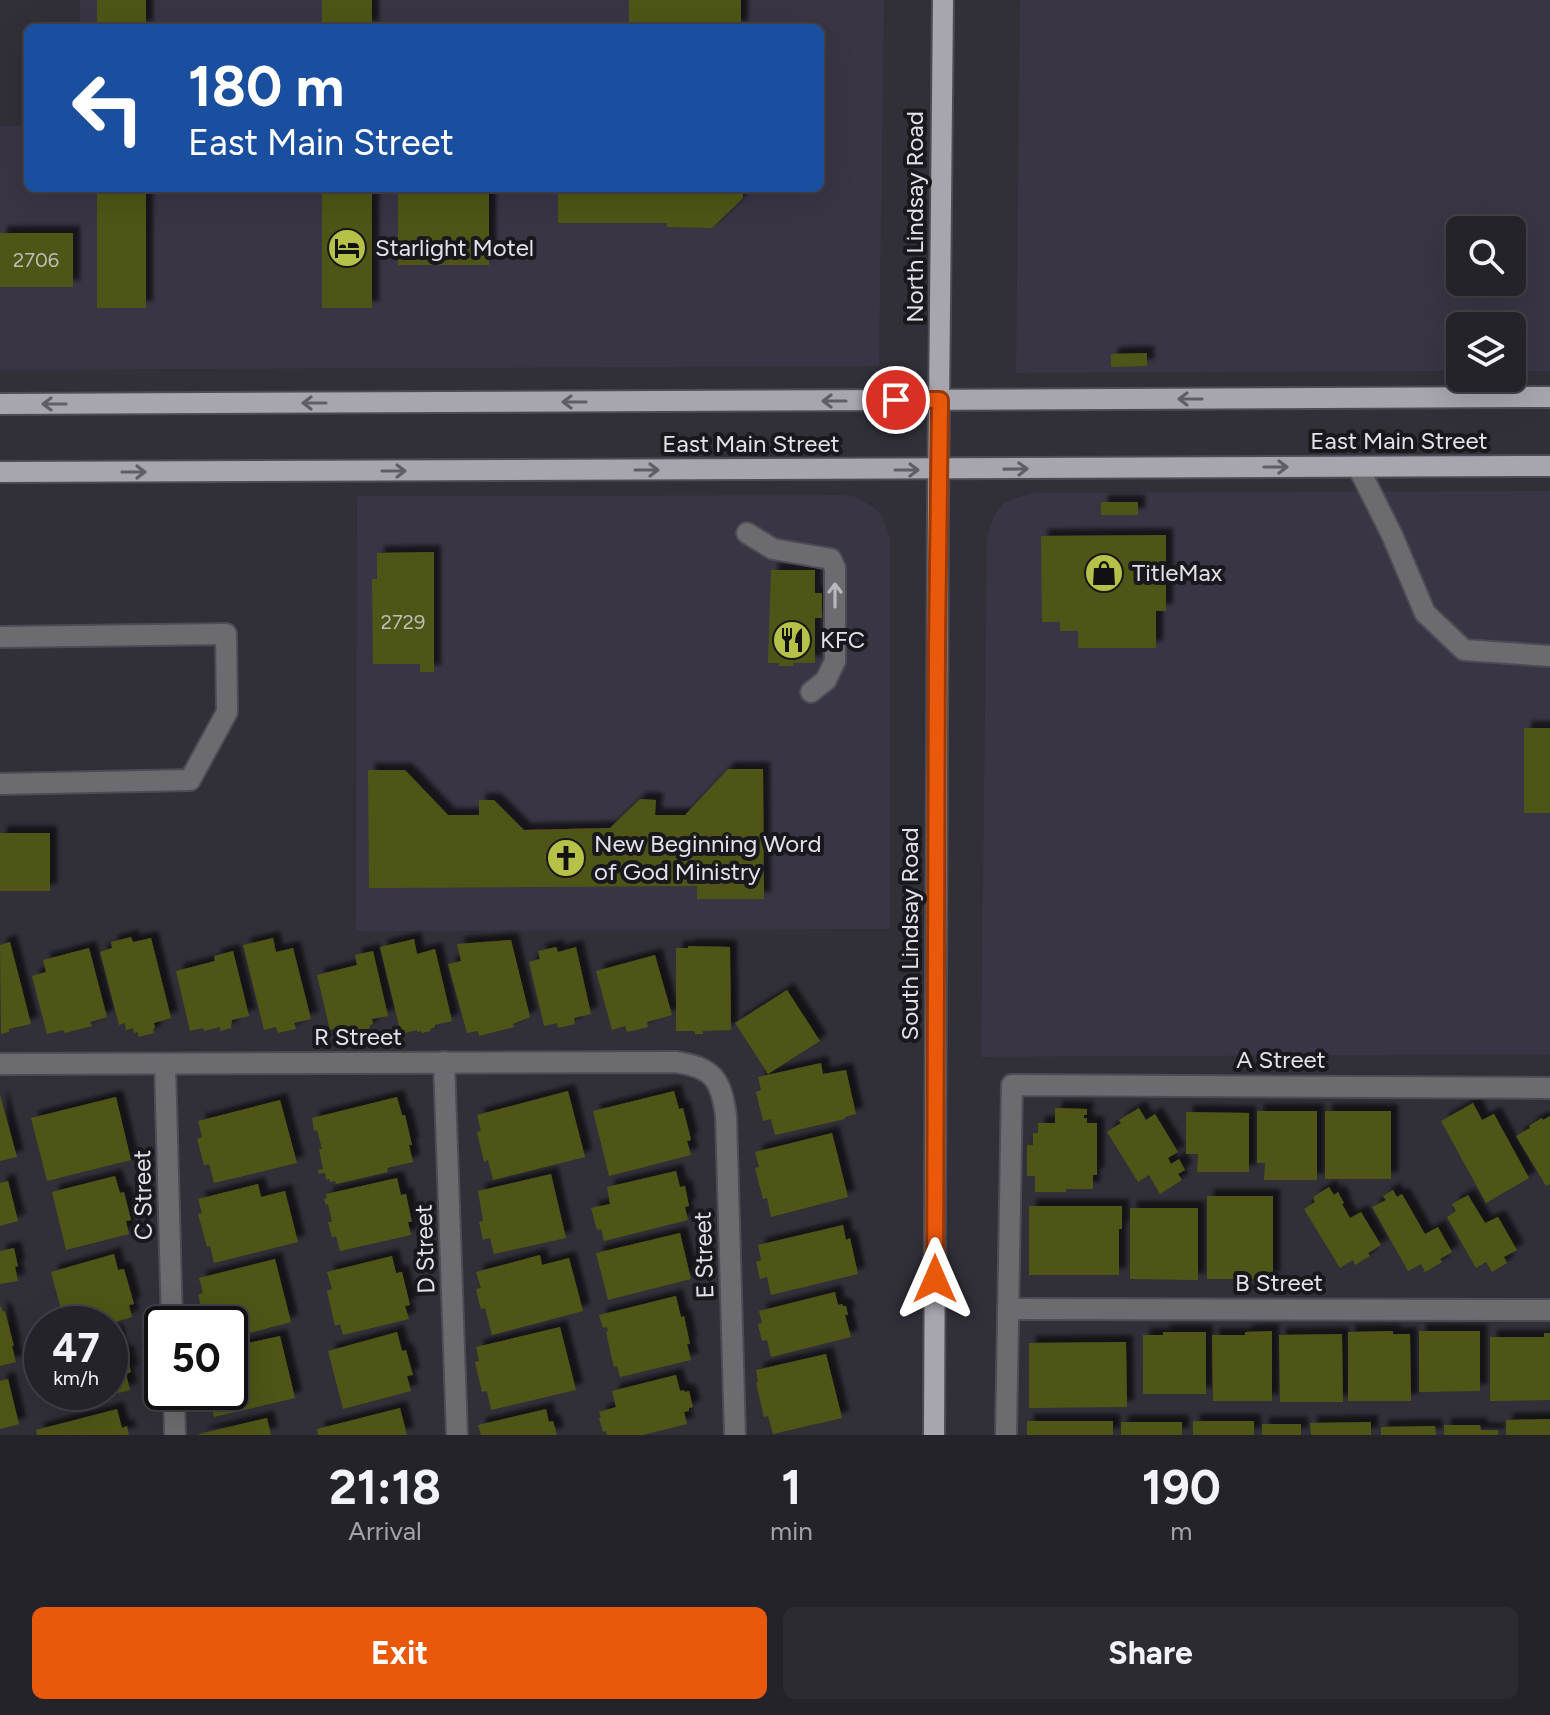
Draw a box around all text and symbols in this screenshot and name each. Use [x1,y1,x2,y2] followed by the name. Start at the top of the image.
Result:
[188,53,344,120] text: 180 m
[56,56,160,160] icon: left
[900,111,929,323] street label: North Lindsay Road
[188,121,454,164] text: East Main Street
[1446,216,1526,392] map controls
[1446,216,1526,296] button: search
[326,227,368,269] hotel icon: Starlight Motel
[375,233,534,262] place label: Starlight Motel
[13,248,59,272] house number: 2706
[1446,312,1526,392] button: layers
[862,366,930,434] pin
[874,378,918,422] icon: arrive
[1177,391,1204,407] one-way arrow
[821,393,848,408] one-way arrow
[561,394,588,410] one-way arrow
[301,395,328,411] one-way arrow
[41,396,68,412] one-way arrow
[1310,426,1488,455] street label: East Main Street
[662,429,840,458] street label: East Main Street
[1262,459,1289,475] one-way arrow
[1002,461,1029,477] one-way arrow
[633,462,660,478] one-way arrow
[893,462,920,477] one-way arrow
[380,463,407,479] one-way arrow
[120,464,147,480] one-way arrow
[1083,552,1125,594] shop icon: TitleMax
[1132,558,1223,587] place label: TitleMax
[827,582,843,609] one-way arrow
[381,610,425,634] house number: 2729
[771,619,813,661] restaurant icon: KFC
[820,625,865,654] place label: KFC
[895,828,924,1041] street label: South Lindsay Road
[594,829,821,886] place label: New Beginning Word of God Ministry
[545,837,587,879] church icon: New Beginning Word of God Ministry
[314,1022,402,1051] street label: R Street
[1236,1045,1326,1074] street label: A Street
[127,1150,158,1240] street label: C Street
[408,1204,441,1294] street label: D Street
[687,1211,720,1299] street label: E Street
[893,1237,977,1321] position arrow
[1235,1268,1323,1297] street label: B Street
[144,1306,248,1410] speed limit sign: 50
[52,1324,100,1372] text: 47
[53,1366,99,1390] text: km/h
[329,1458,441,1516] text: 21:18
[781,1458,802,1516] text: 1
[1142,1458,1221,1516] text: 190
[348,1515,422,1547] text: Arrival
[770,1515,813,1547] text: min
[1170,1515,1192,1547] text: m
[32,1607,767,1699] button: Exit
[783,1607,1518,1699] button: Share

